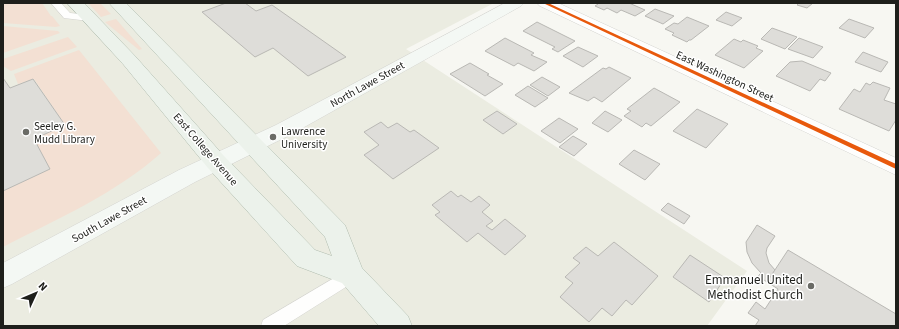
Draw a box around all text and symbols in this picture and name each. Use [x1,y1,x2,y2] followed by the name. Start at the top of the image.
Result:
[674,47,776,106] street label: East Washington Street
[327,58,407,111] street label: North Lawe Street
[170,110,242,189] street label: East College Avenue
[34,119,95,147] place label: Seeley G. Mudd Library
[281,124,327,152] place label: Lawrence University
[21,127,31,137] marker: Seeley G. Mudd Library
[268,132,278,142] marker: Lawrence University
[69,192,150,246] street label: South Lawe Street
[705,271,803,304] place label: Emmanuel United Methodist Church
[16,273,56,313] north arrow
[35,279,51,294] text: N
[806,281,816,291] marker: Emmanuel United Methodist Church

